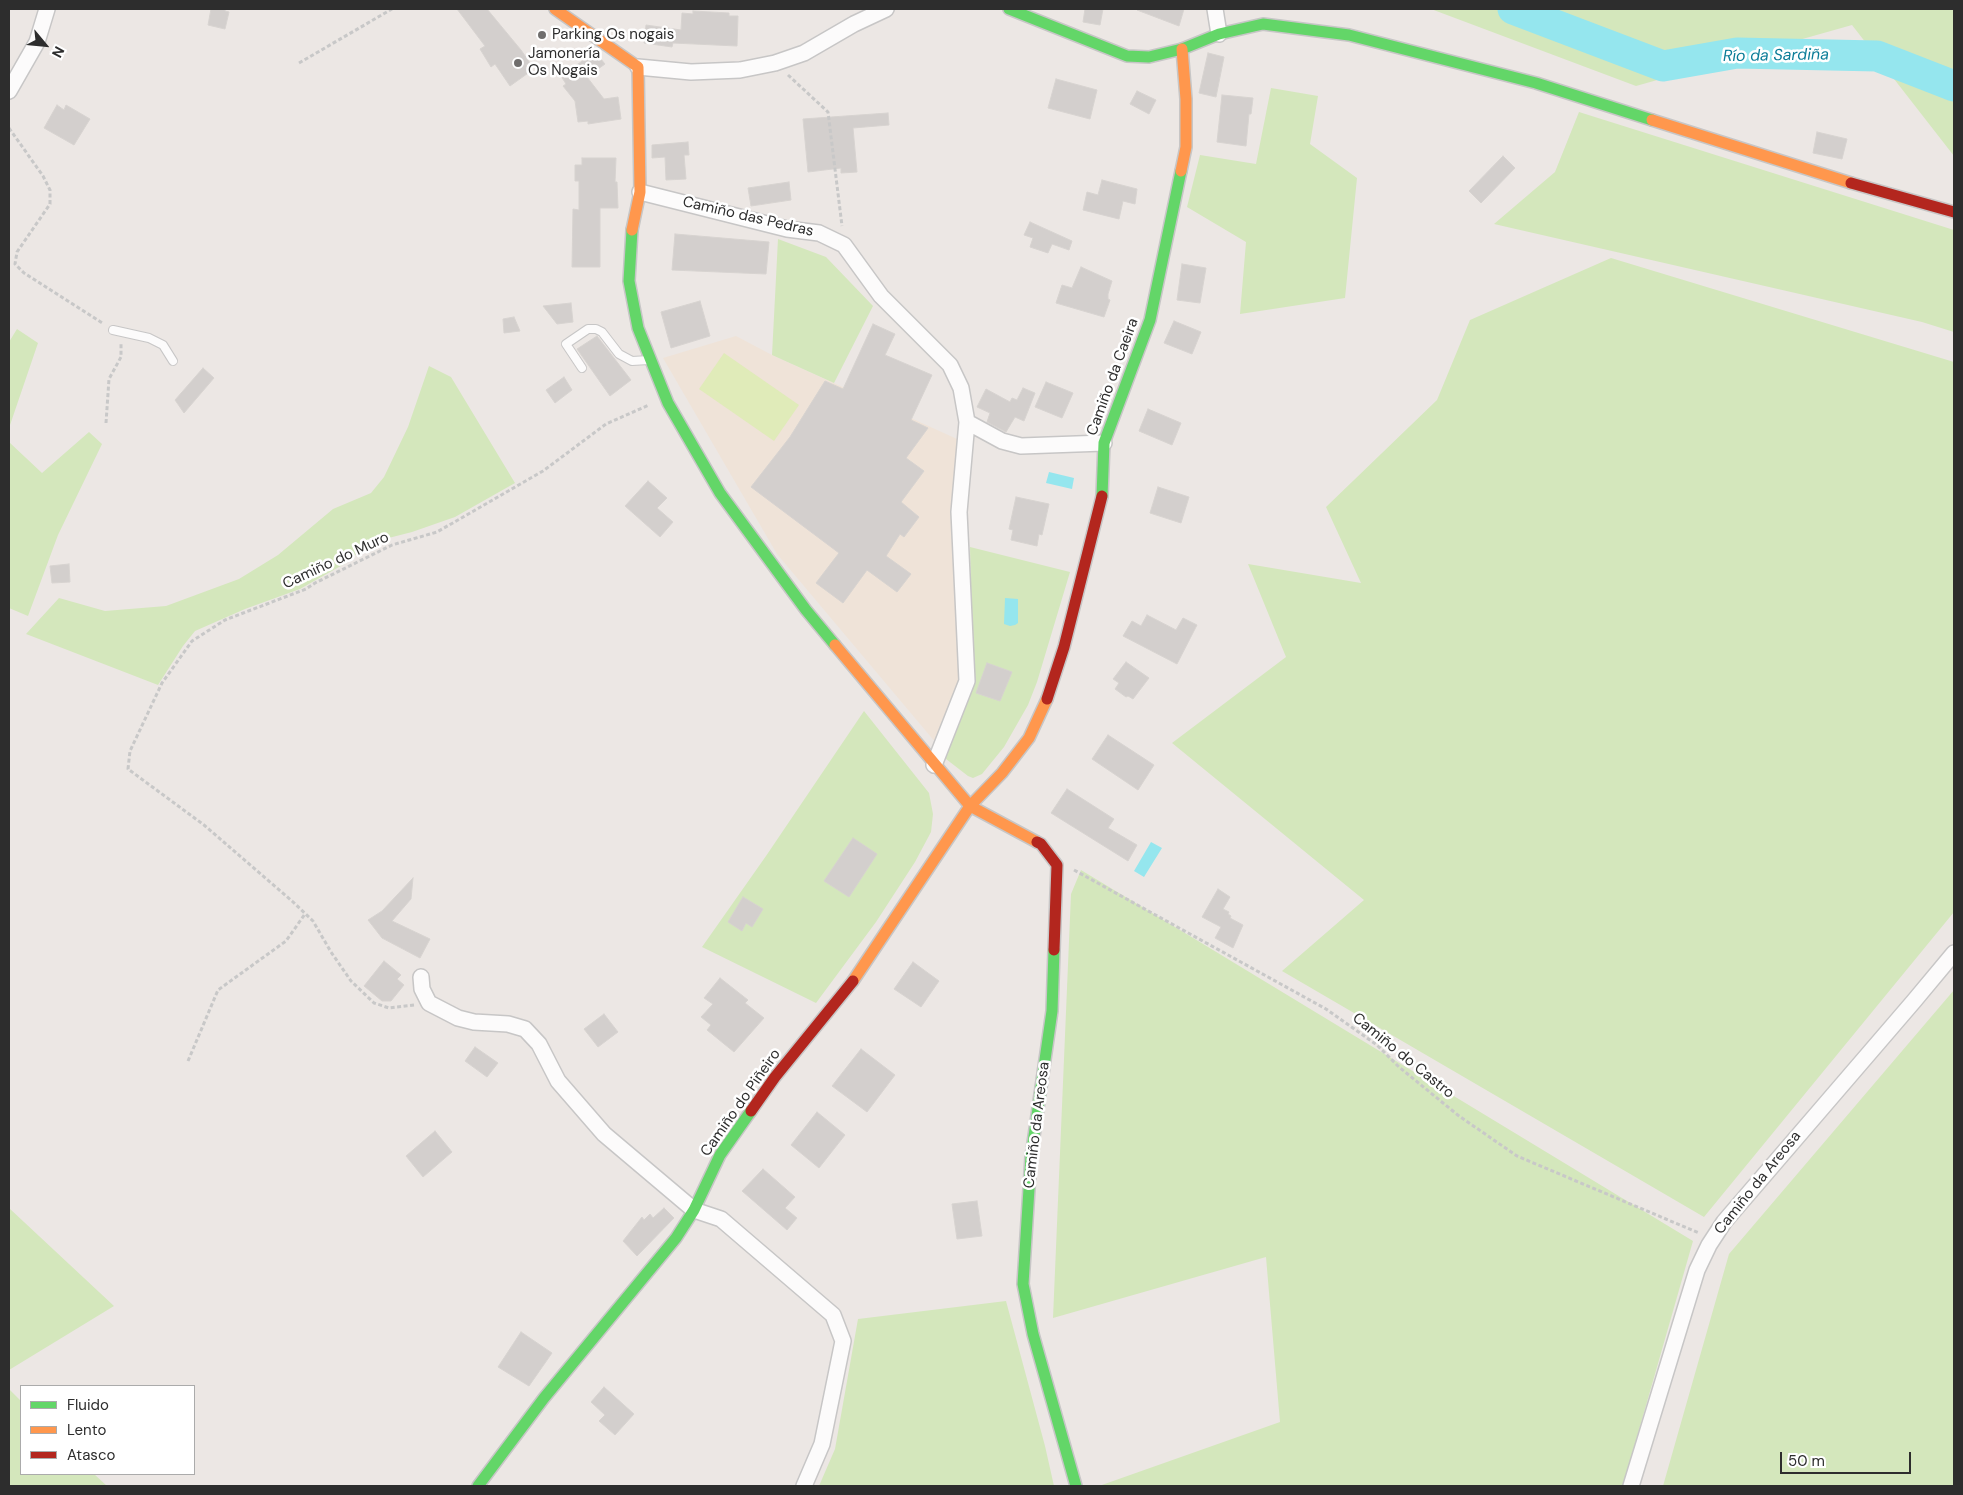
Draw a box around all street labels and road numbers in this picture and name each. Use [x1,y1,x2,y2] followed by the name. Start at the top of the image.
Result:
[681,193,815,241] street label: Camiño das Pedras
[1083,316,1143,438] street label: Camiño da Caeira
[280,529,392,593] street label: Camiño do Muro
[1348,1009,1458,1103] street label: Camiño do Castro
[697,1046,785,1160] street label: Camiño do Piñeiro
[1020,1061,1054,1189] street label: Camiño da Areosa
[1711,1128,1805,1238] street label: Camiño da Areosa

